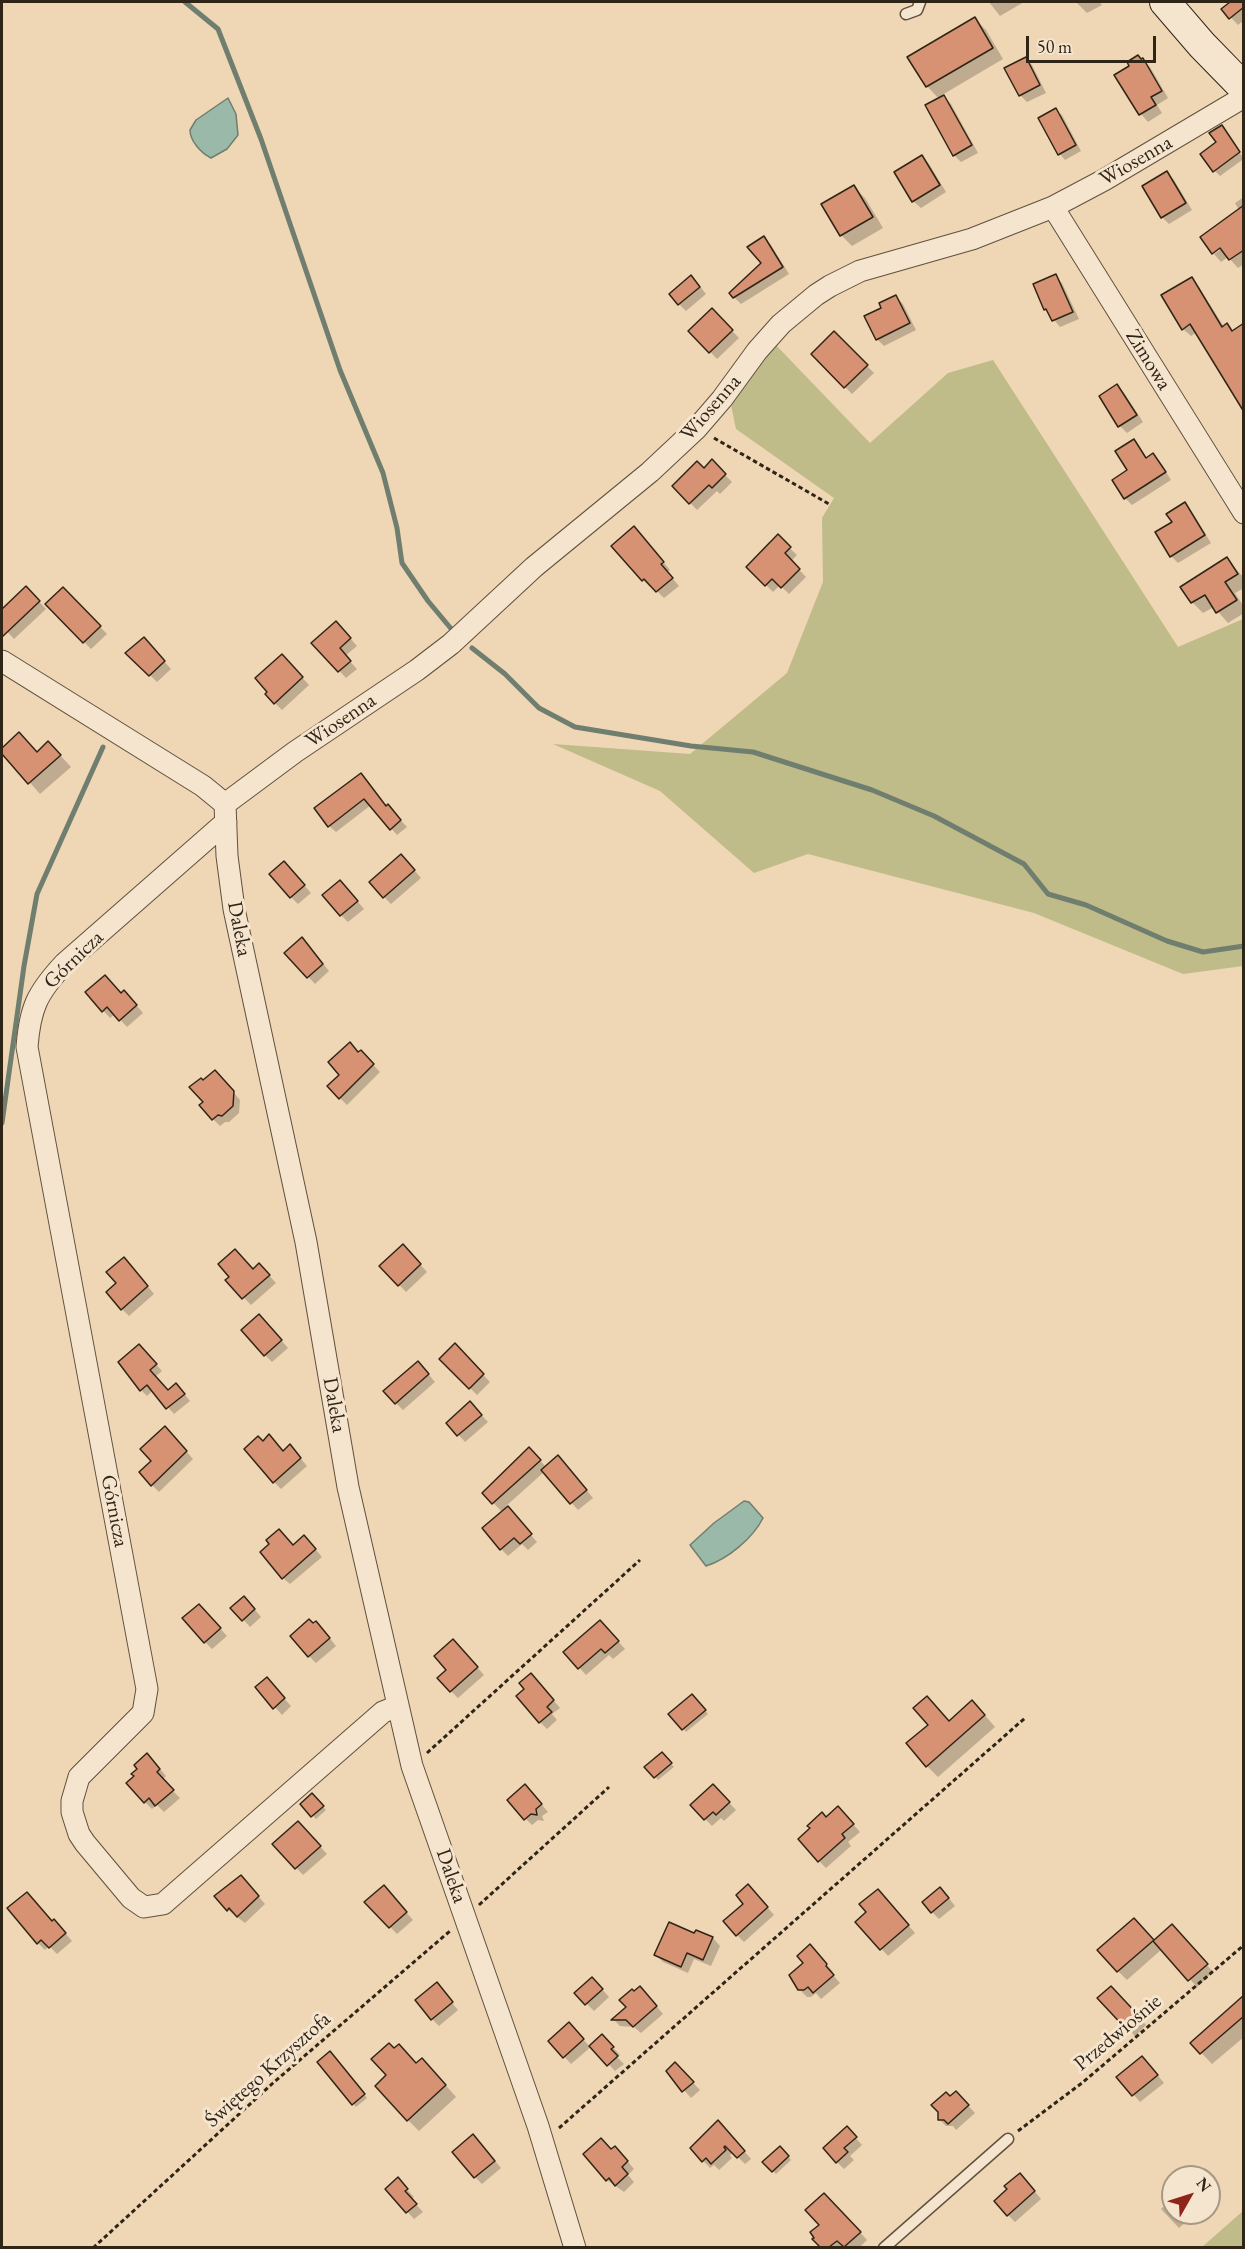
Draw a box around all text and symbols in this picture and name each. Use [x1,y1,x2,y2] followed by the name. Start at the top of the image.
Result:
[1029,24,1160,62] scale bar
[1037,35,1072,58] text: 50 m
[1095,130,1177,192] street label: Wiosenna
[1120,325,1176,395] street label: Zimowa
[675,370,747,446] street label: Wiosenna
[301,688,381,754] street label: Wiosenna
[221,899,257,959] street label: Daleka
[39,925,109,995] street label: Górnicza
[317,1375,351,1435] street label: Daleka
[95,1473,133,1549] street label: Górnicza
[430,1846,472,1906] street label: Daleka
[1069,1989,1167,2077] street label: Przedwiośnie
[200,2007,336,2133] street label: Świętego Krzysztofa
[1161,2165,1221,2225] north arrow
[1192,2173,1216,2196] text: N

